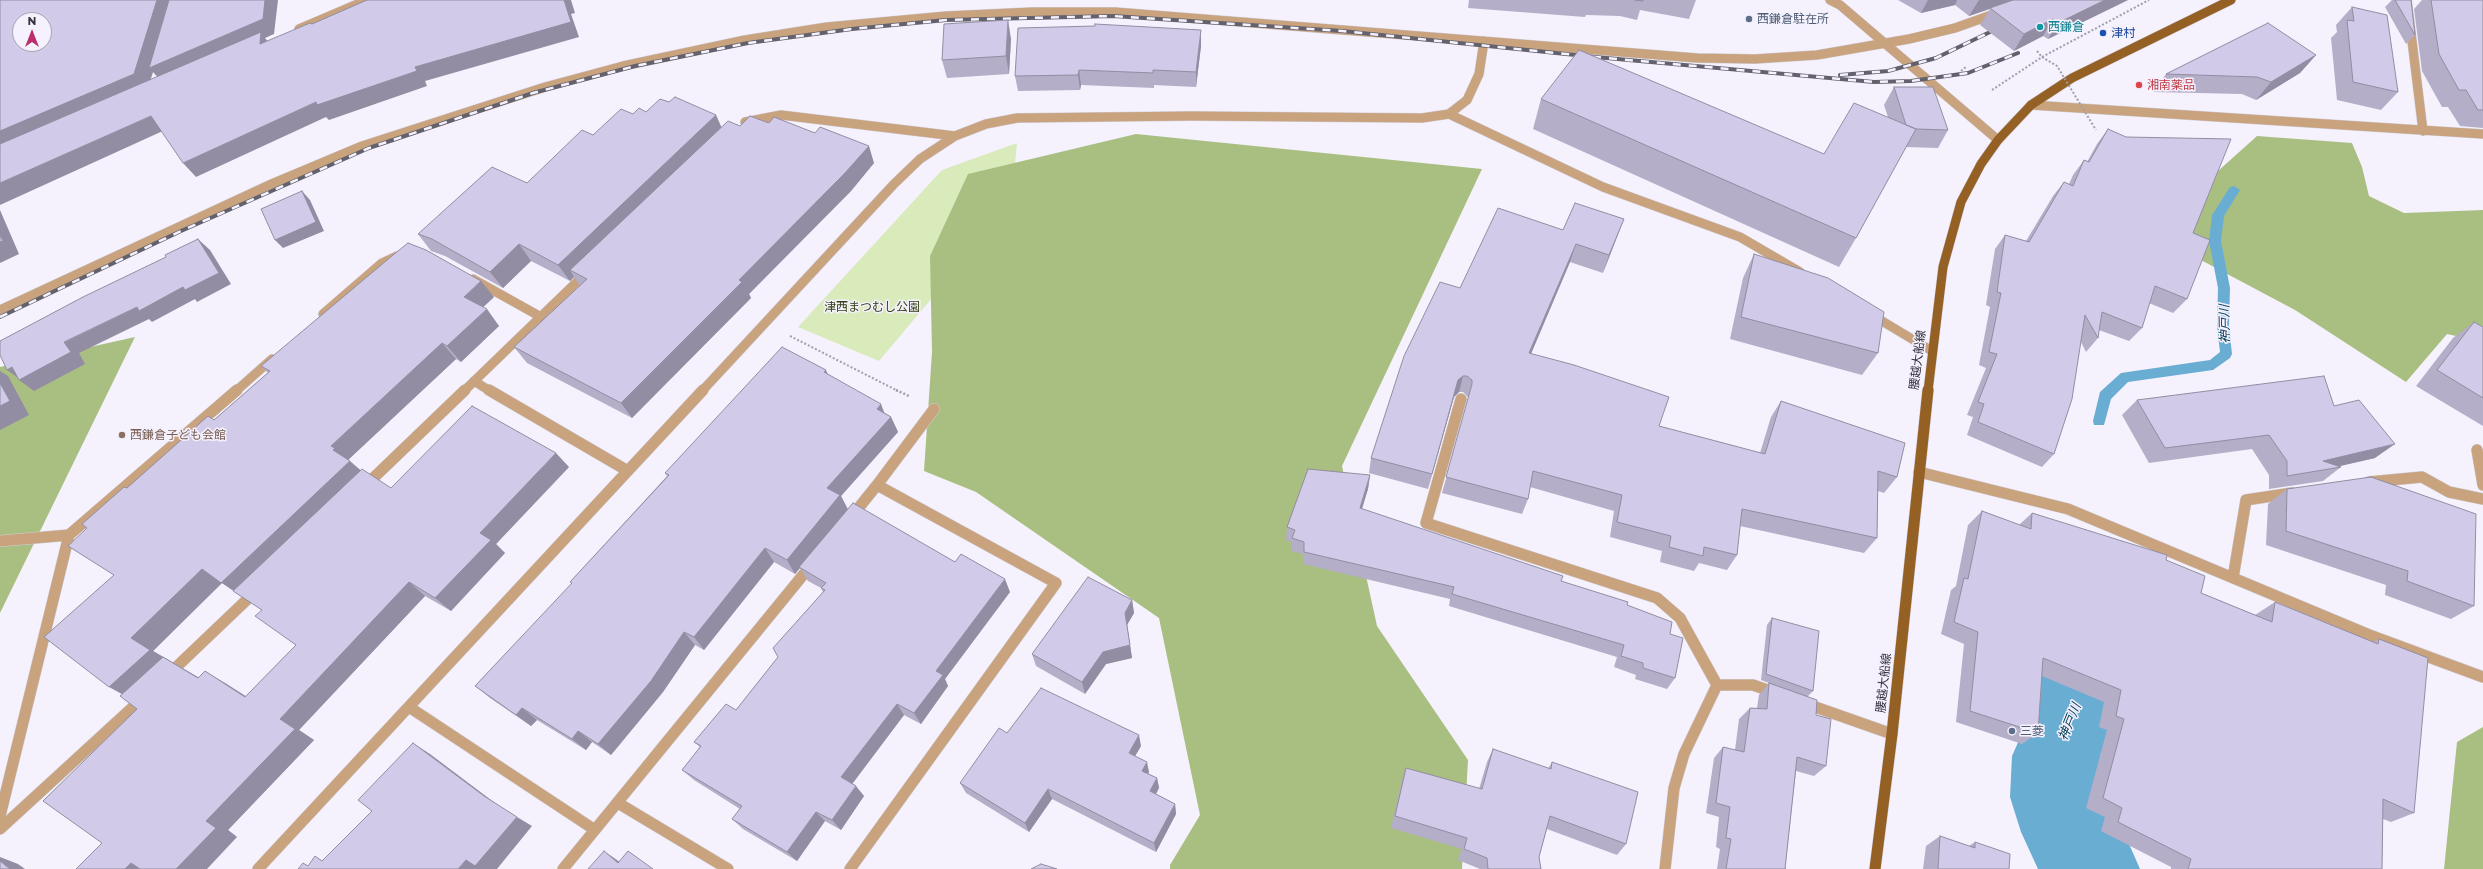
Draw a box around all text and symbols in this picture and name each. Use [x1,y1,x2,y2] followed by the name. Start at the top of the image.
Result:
[12,12,52,52] north arrow
[1757,12,1829,26] place label: 西鎌倉駐在所
[28,14,36,28] text: N
[1744,14,1754,24] marker: 西鎌倉駐在所
[2048,20,2084,34] place label: 西鎌倉
[2035,22,2045,32] marker: 西鎌倉
[2111,26,2135,40] place label: 津村
[2098,28,2108,38] marker: 津村
[2147,78,2195,92] place label: 湘南薬品
[2134,80,2144,90] marker: 湘南薬品
[824,300,920,314] park label: 津西まつむし公園
[2217,304,2233,344] water label: 神戸川
[1907,329,1929,391] street label: 腰越大船線
[130,428,226,442] place label: 西鎌倉子ども会館
[117,430,127,440] marker: 西鎌倉子ども会館
[1874,652,1894,714] street label: 腰越大船線
[2055,701,2085,743] water label: 神戸川
[2020,724,2044,738] place label: 三菱
[2007,726,2017,736] marker: 三菱

